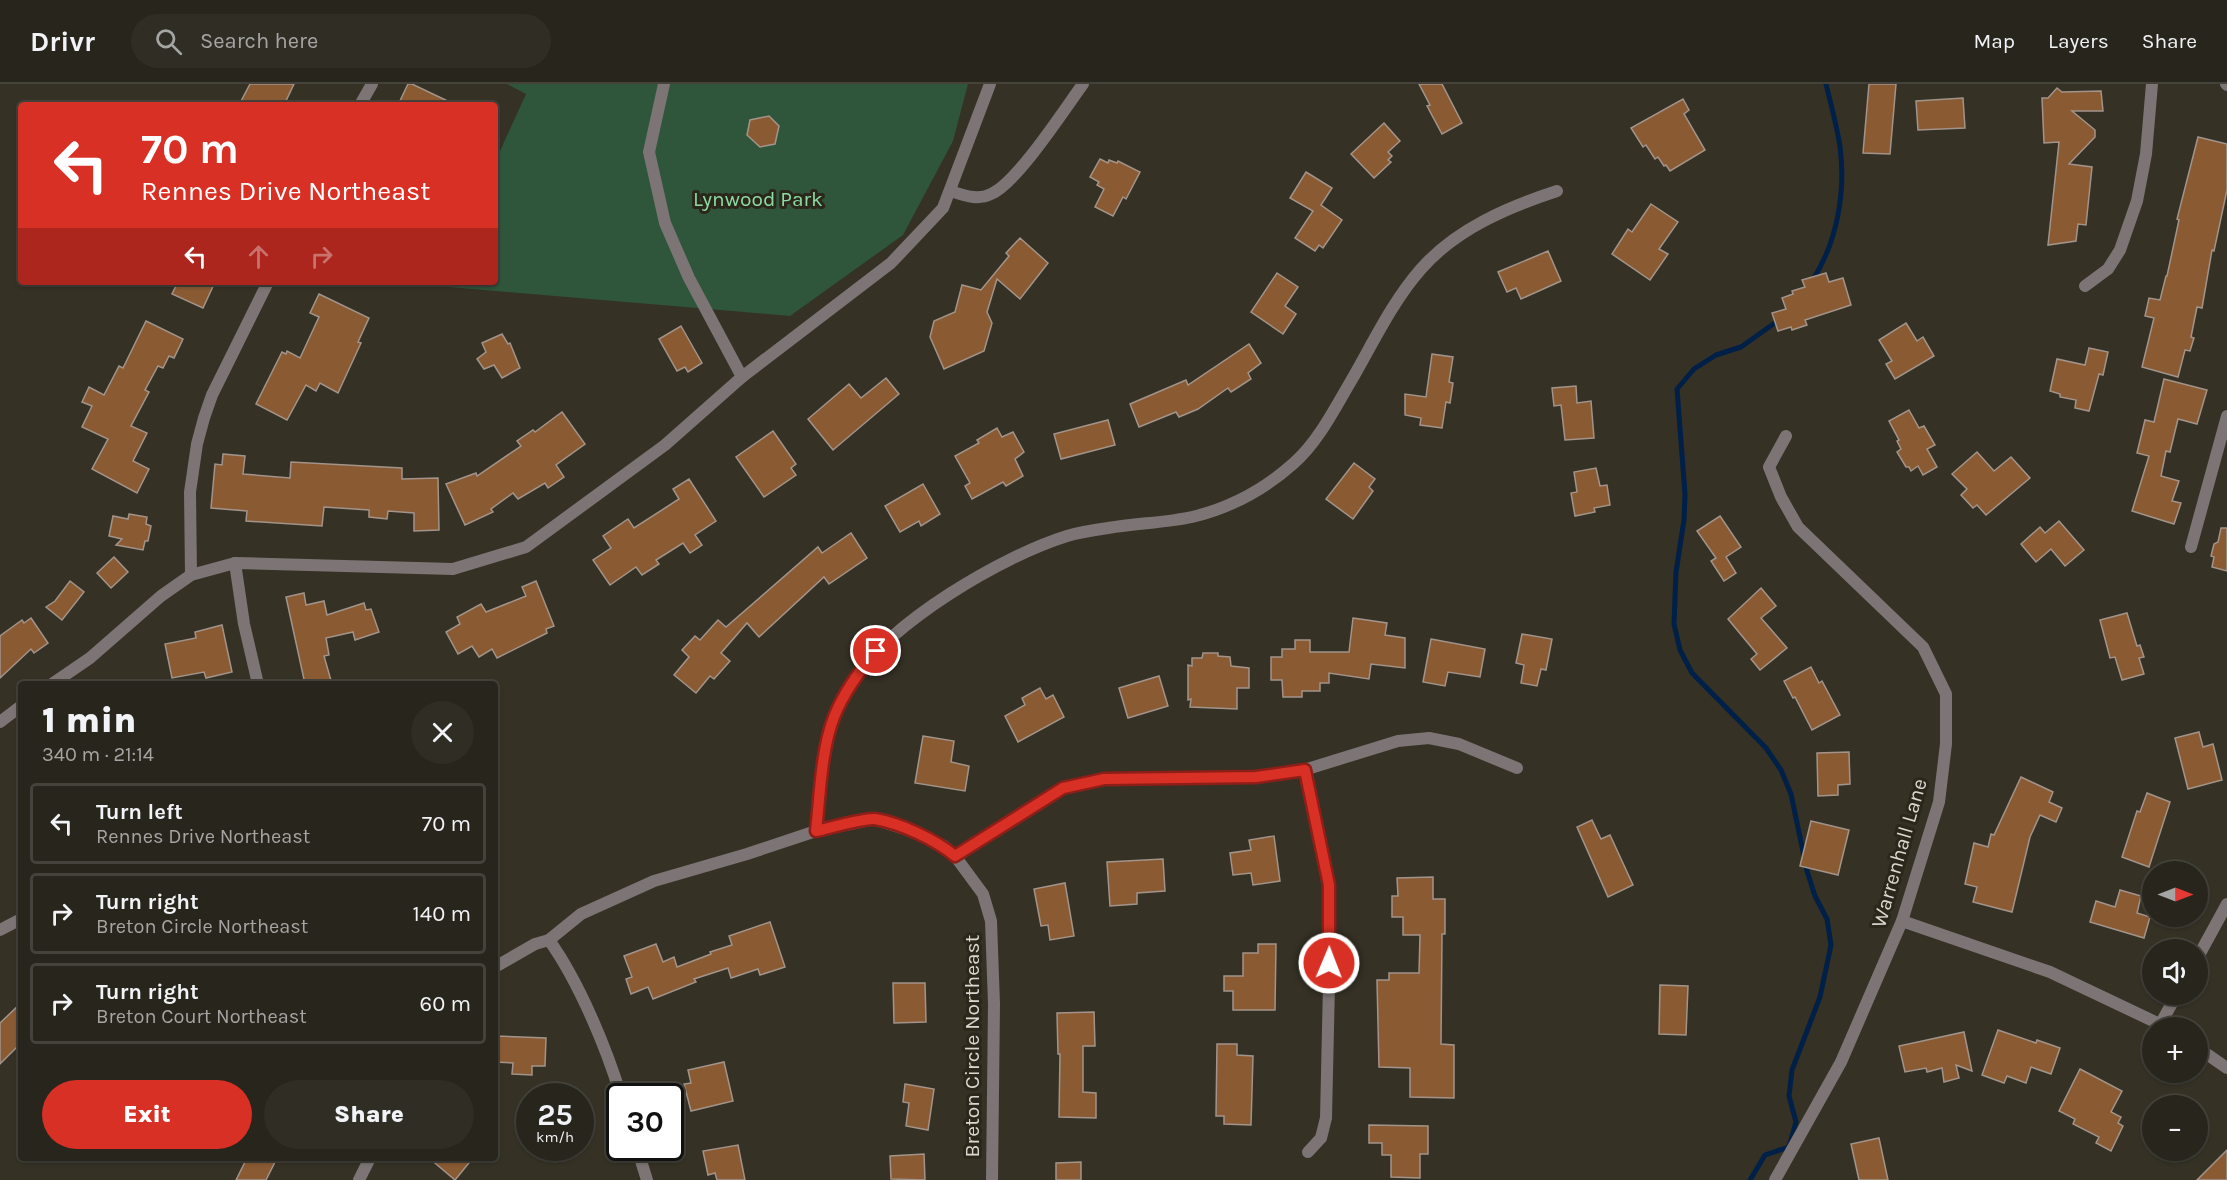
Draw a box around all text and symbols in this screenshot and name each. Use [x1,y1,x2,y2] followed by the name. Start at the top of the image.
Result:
[131,14,551,68] search box
[30,25,95,58] text: Drivr
[152,25,185,58] icon: search
[200,28,318,54] text: Search here
[1973,29,2015,53] text: Map
[2048,29,2109,53] text: Layers
[2142,29,2197,53] text: Share
[141,124,239,174] text: 70 m
[42,126,120,204] icon: left
[141,175,430,207] text: Rennes Drive Northeast
[693,187,823,211] park label: Lynwood Park
[179,240,212,273] icon: left
[242,240,275,273] icon: ahead
[305,240,338,273] icon: right
[850,625,901,676] pin
[859,634,892,667] icon: arrive
[42,699,136,741] text: 1 min
[411,701,474,764] button: close
[42,743,154,766] text: 340 m · 21:14
[1866,776,1932,930] street label: Warrenhall Lane
[96,799,183,825] text: Turn left
[45,807,78,840] icon: left
[422,811,471,837] text: 70 m
[96,825,310,848] text: Rennes Drive Northeast
[2142,861,2208,927] north arrow
[2142,861,2208,1161] map controls
[96,889,199,915] text: Turn right
[45,897,78,930] icon: right
[413,901,471,927] text: 140 m
[96,915,308,938] text: Breton Circle Northeast
[1297,931,1361,995] position arrow
[960,934,984,1157] street label: Breton Circle Northeast
[2142,939,2208,1005] button: sound
[96,979,199,1005] text: Turn right
[45,987,78,1020] icon: right
[420,991,471,1017] text: 60 m
[96,1005,307,1028] text: Breton Court Northeast
[2142,1017,2208,1083] button: +
[42,1080,252,1149] button: Exit
[264,1080,474,1149] button: Share
[606,1083,684,1161] speed limit sign: 30
[2142,1095,2208,1161] button: −
[537,1097,573,1133] text: 25
[536,1128,574,1146] text: km/h

